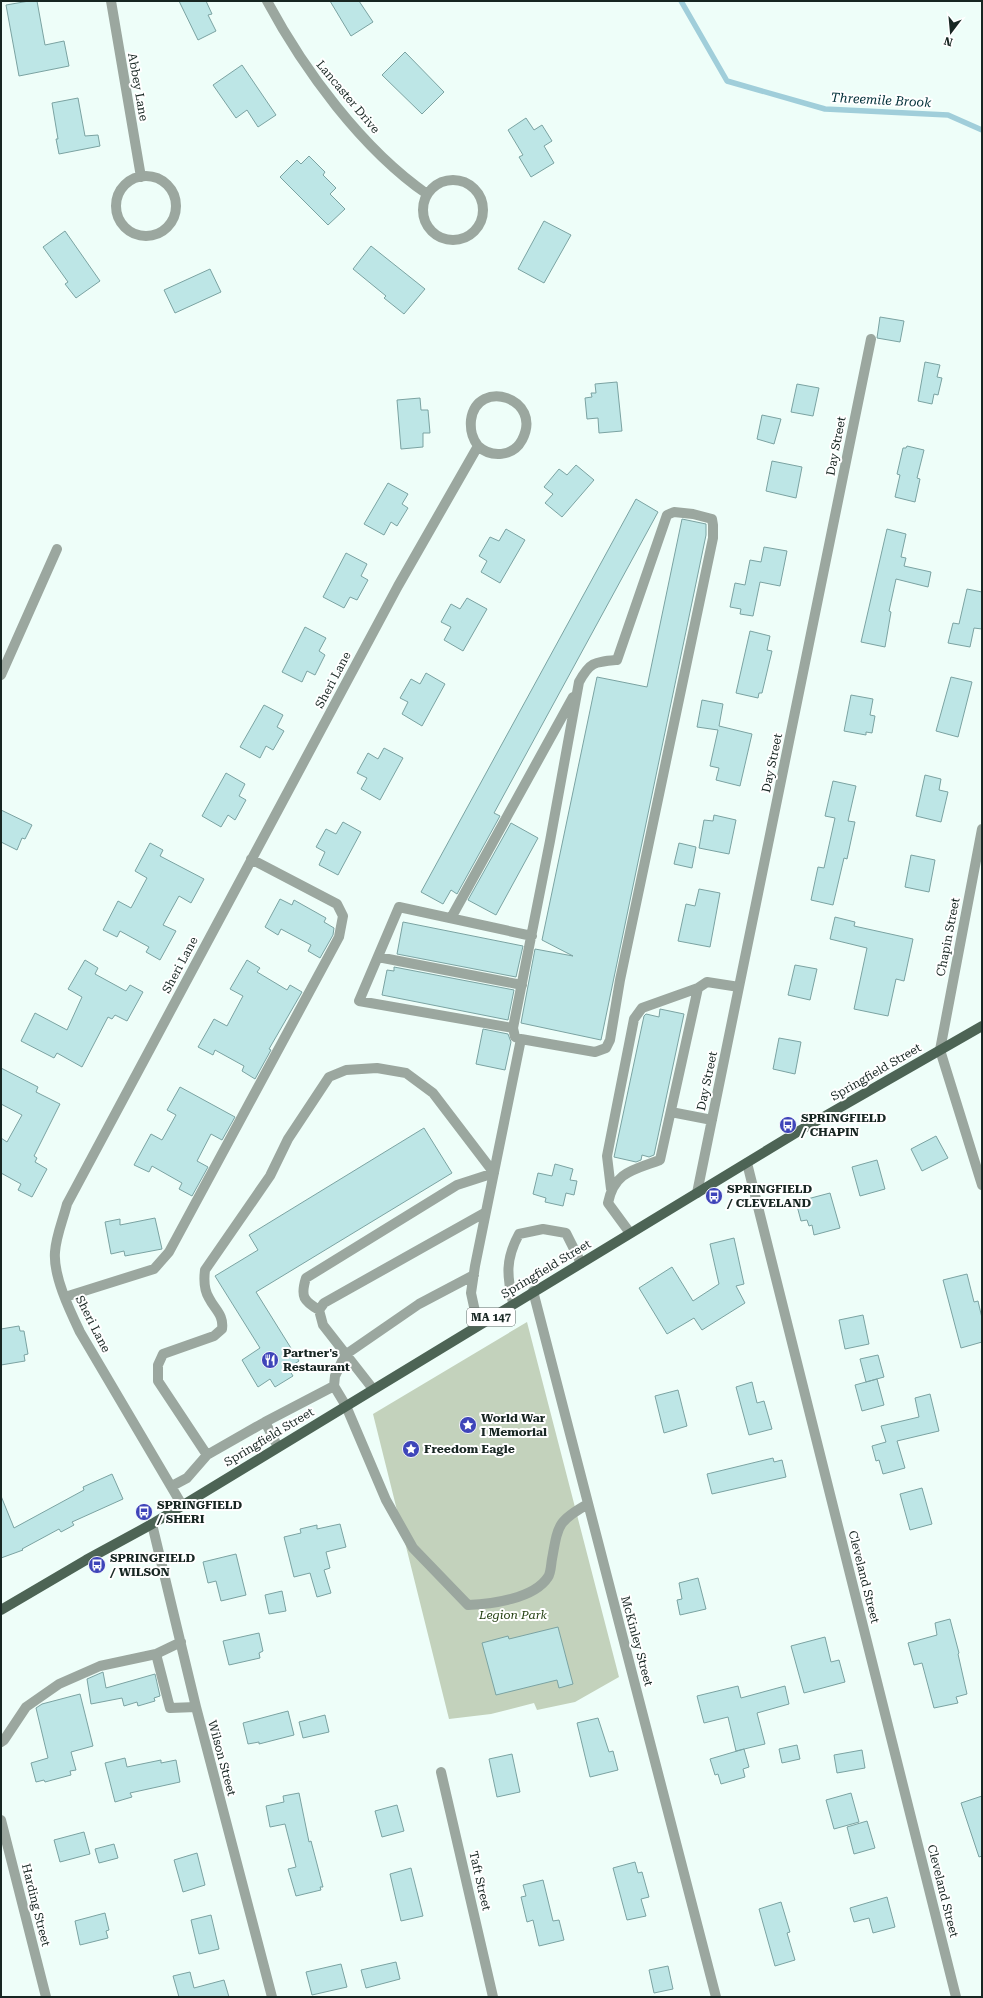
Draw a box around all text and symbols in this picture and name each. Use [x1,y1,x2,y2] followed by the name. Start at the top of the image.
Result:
[931,12,971,52] north arrow
[942,34,954,49] text: N
[125,52,151,123] street label: Abbey Lane
[313,58,383,137] street label: Lancaster Drive
[830,90,933,110] water label: Threemile Brook
[823,415,849,477] street label: Day Street
[312,649,354,711] street label: Sheri Lane
[759,732,785,794] street label: Day Street
[934,896,963,977] street label: Chapin Street
[159,934,201,996] street label: Sheri Lane
[828,1040,924,1104] street label: Springfield Street
[694,1050,720,1112] street label: Day Street
[800,1111,886,1139] place label: SPRINGFIELD / CHAPIN
[778,1115,798,1135] bus stop icon: SPRINGFIELD / CHAPIN
[726,1182,812,1210] place label: SPRINGFIELD / CLEVELAND
[704,1186,724,1206] bus stop icon: SPRINGFIELD / CLEVELAND
[499,1236,594,1301] street label: Springfield Street
[73,1293,113,1355] street label: Sheri Lane
[467,1308,515,1326] road number: MA 147
[283,1346,350,1374] place label: Partner's Restaurant
[260,1350,280,1370] restaurant icon: Partner's Restaurant
[222,1404,317,1469] street label: Springfield Street
[481,1411,547,1439] place label: World War I Memorial
[458,1415,478,1435] place icon: World War I Memorial
[401,1439,421,1459] place icon: Freedom Eagle
[424,1442,515,1456] place label: Freedom Eagle
[156,1498,242,1526] place label: SPRINGFIELD / SHERI
[134,1502,154,1522] bus stop icon: SPRINGFIELD / SHERI
[846,1529,882,1625] street label: Cleveland Street
[109,1551,195,1579] place label: SPRINGFIELD / WILSON
[87,1555,107,1575] bus stop icon: SPRINGFIELD / WILSON
[618,1594,656,1688] street label: McKinley Street
[478,1608,547,1622] park label: Legion Park
[205,1719,239,1798] street label: Wilson Street
[925,1843,961,1939] street label: Cleveland Street
[466,1850,494,1913] street label: Taft Street
[19,1862,53,1948] street label: Harding Street

